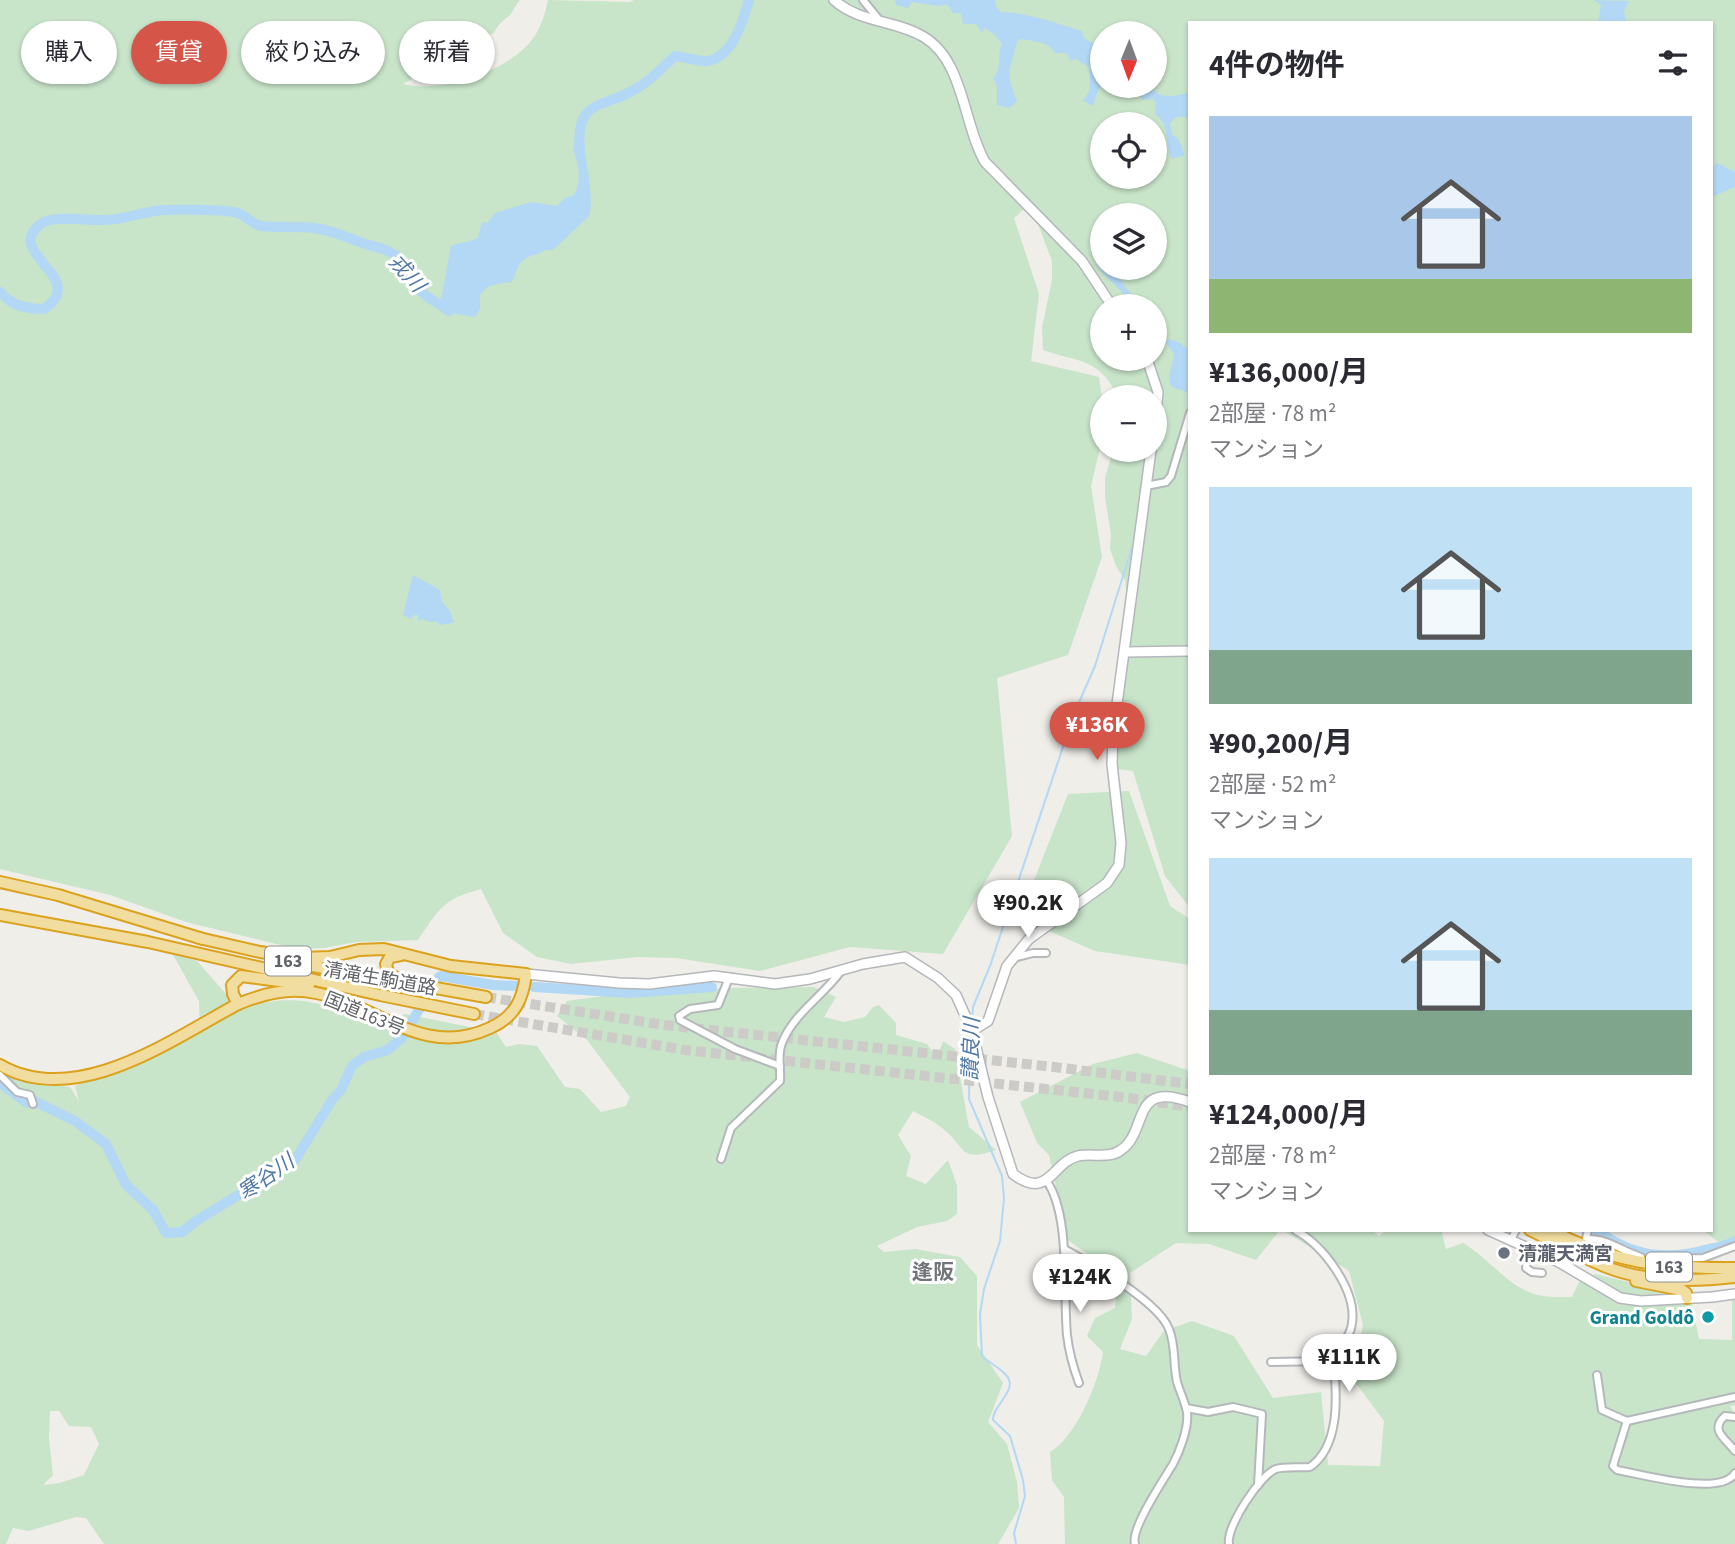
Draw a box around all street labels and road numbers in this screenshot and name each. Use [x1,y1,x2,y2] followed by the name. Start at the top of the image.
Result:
[265,946,311,976] road number: 163
[321,956,438,1003] street label: 清滝生駒道路
[320,986,409,1043] street label: 国道163号
[1646,1252,1692,1282] road number: 163

